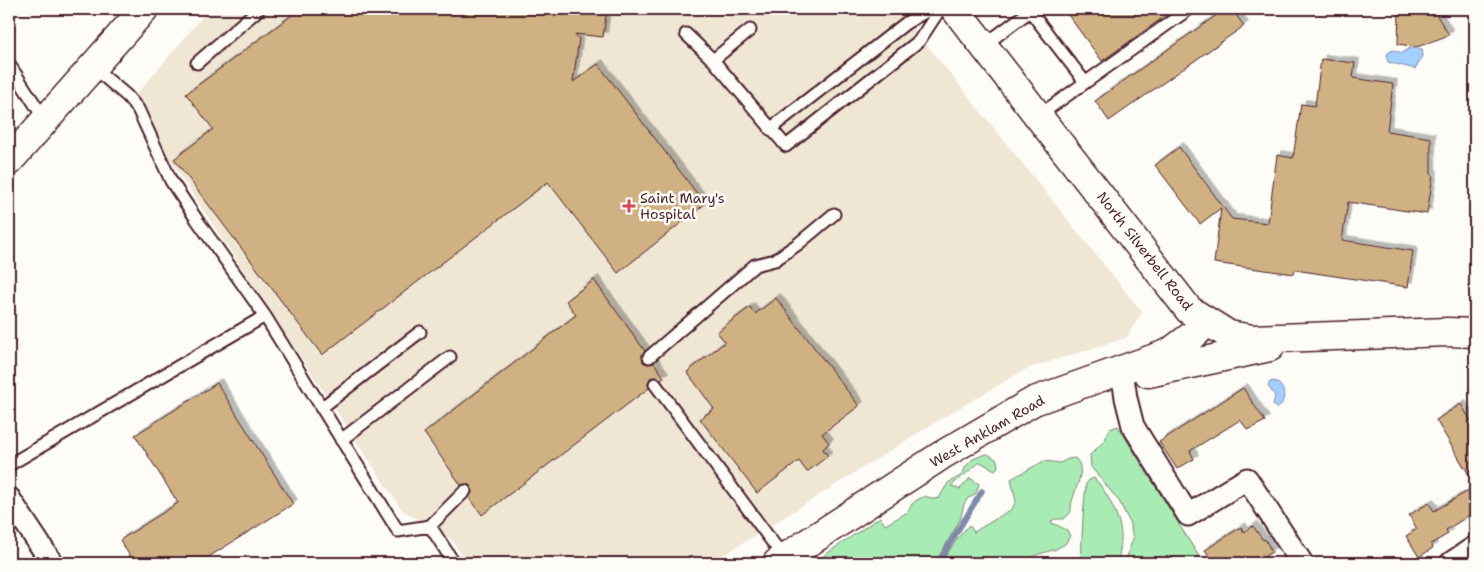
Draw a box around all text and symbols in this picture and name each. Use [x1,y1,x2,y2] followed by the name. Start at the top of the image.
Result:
[1093,188,1197,314] street label: North Silverbell Road
[640,189,725,223] place label: Saint Mary's Hospital
[622,199,636,213] marker: Saint Mary's Hospital
[926,391,1048,471] street label: West Anklam Road

